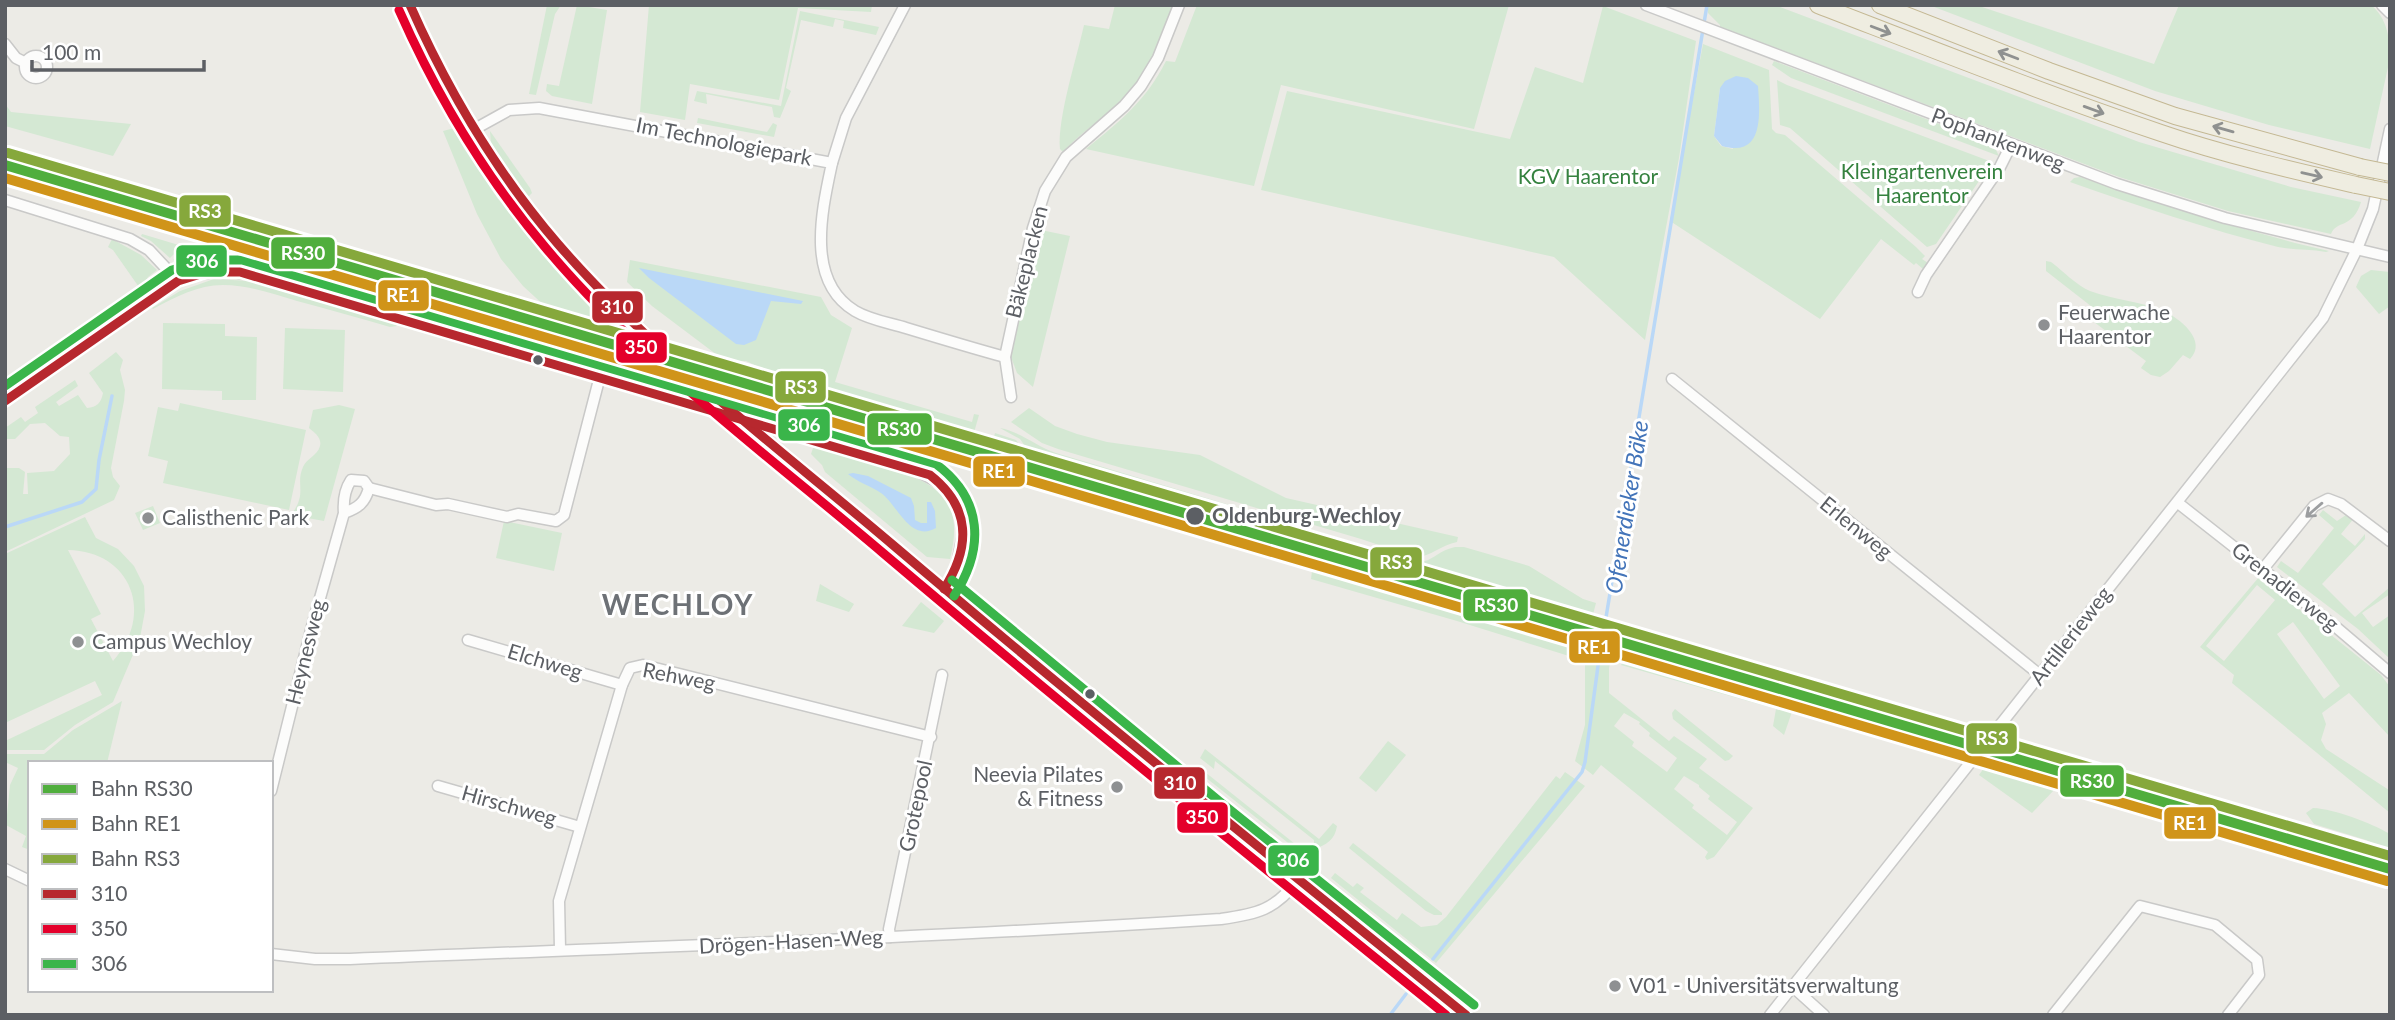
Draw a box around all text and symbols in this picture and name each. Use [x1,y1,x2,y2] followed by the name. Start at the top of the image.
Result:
[1870,24,1892,37] one-way arrow
[32,28,203,72] scale bar
[42,39,101,64] text: 100 m
[1998,48,2019,61] one-way arrow
[1928,102,2069,176] street label: Pophankenweg
[2083,104,2105,117] one-way arrow
[634,111,815,170] street label: Im Technologiepark
[2212,122,2234,135] one-way arrow
[1841,158,2003,207] park label: Kleingartenverein Haarentor
[1518,163,1659,188] park label: KGV Haarentor
[2300,169,2323,182] one-way arrow
[178,194,232,228] line badge: RS3
[188,199,222,222] text: RS3
[999,203,1052,320] street label: Bäkeplacken
[270,236,336,270] line badge: RS30
[281,241,325,264] text: RS30
[175,244,228,278] line badge: 306
[185,249,219,272] text: 306
[377,279,430,312] line badge: RE1
[386,283,420,306] text: RE1
[591,290,644,324] line badge: 310
[600,295,634,318] text: 310
[2058,299,2170,348] place label: Feuerwache Haarentor
[2036,317,2052,333] marker: Feuerwache Haarentor
[615,331,668,364] line badge: 350
[624,335,658,358] text: 350
[531,353,545,367] unlabelled marker
[774,370,827,404] line badge: RS3
[784,375,818,398] text: RS3
[777,408,831,442] line badge: 306
[866,412,933,446] line badge: RS30
[787,413,821,436] text: 306
[877,417,921,440] text: RS30
[1599,418,1654,595] water label: Ofenerdieker Bäke
[972,455,1026,488] line badge: RE1
[982,459,1016,482] text: RE1
[1816,490,1898,564] street label: Erlenweg
[2305,501,2323,517] one-way arrow
[1212,502,1402,527] place label: Oldenburg-Wechloy
[162,504,309,529] place label: Calisthenic Park
[1184,505,1206,527] marker: Oldenburg-Wechloy
[140,510,156,526] marker: Calisthenic Park
[2227,536,2345,636] street label: Grenadierweg
[1369,546,1423,579] line badge: RS3
[1379,550,1413,573] text: RS3
[2024,581,2116,689] street label: Artillerieweg
[602,587,754,621] district label: WECHLOY
[1462,588,1529,622] line badge: RS30
[1474,593,1518,616] text: RS30
[279,596,330,707] street label: Heynesweg
[92,628,252,653] place label: Campus Wechloy
[1568,630,1621,664] line badge: RE1
[70,634,86,650] marker: Campus Wechloy
[1577,635,1611,658] text: RE1
[505,637,586,684] street label: Elchweg
[641,656,718,695] street label: Rehweg
[1083,687,1097,701] unlabelled marker
[1965,722,2018,755] line badge: RS3
[1975,726,2009,749] text: RS3
[893,757,936,854] street label: Grotepool
[28,761,273,992] legend
[973,761,1103,810] place label: Neevia Pilates & Fitness
[2059,764,2125,798] line badge: RS30
[1153,766,1206,800] line badge: 310
[2070,769,2114,792] text: RS30
[1163,771,1197,794] text: 310
[91,775,193,800] text: Bahn RS30
[459,779,560,830] street label: Hirschweg
[1109,779,1125,795] marker: Neevia Pilates & Fitness
[1176,801,1229,834] line badge: 350
[1185,805,1219,828] text: 350
[2163,806,2217,840] line badge: RE1
[91,810,181,835] text: Bahn RE1
[2173,811,2207,834] text: RE1
[1267,844,1320,877] line badge: 306
[91,845,180,870] text: Bahn RS3
[1276,848,1310,871] text: 306
[91,880,128,905] text: 310
[91,915,128,940] text: 350
[698,923,884,958] street label: Drögen-Hasen-Weg
[91,950,128,975] text: 306
[1629,972,1899,997] place label: V01 - Universitätsverwaltung
[1607,978,1623,994] marker: V01 - Universitätsverwaltung

